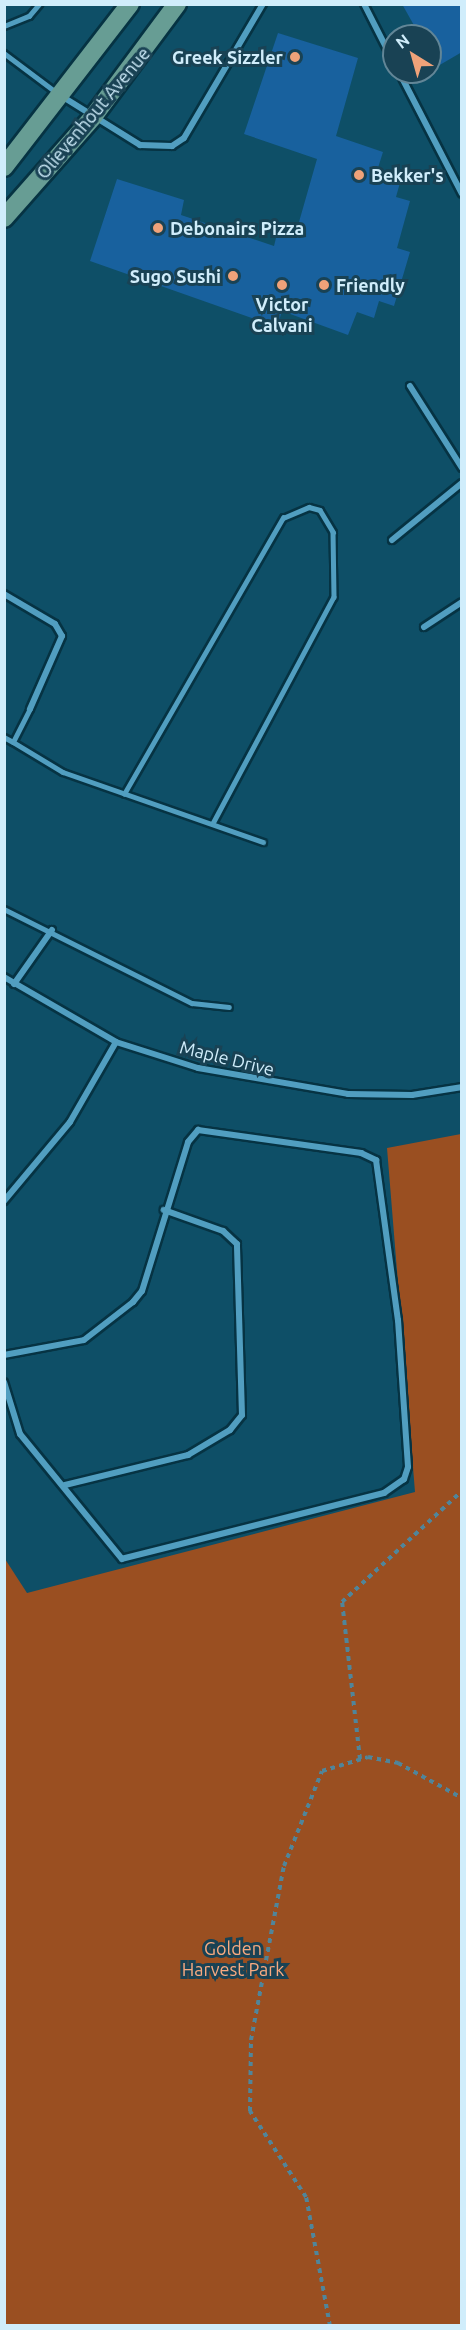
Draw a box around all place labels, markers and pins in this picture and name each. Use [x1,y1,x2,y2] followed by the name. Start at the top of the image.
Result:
[172,46,283,68] place label: Greek Sizzler
[288,50,302,64] marker: Greek Sizzler
[371,164,444,186] place label: Bekker's
[352,168,366,182] marker: Bekker's
[170,217,304,239] place label: Debonairs Pizza
[151,221,165,235] marker: Debonairs Pizza
[130,265,221,287] place label: Sugo Sushi
[226,269,240,283] marker: Sugo Sushi
[336,274,405,296] place label: Friendly
[275,278,289,292] marker: Victor Calvani
[317,278,331,292] marker: Friendly
[251,294,313,336] place label: Victor Calvani

